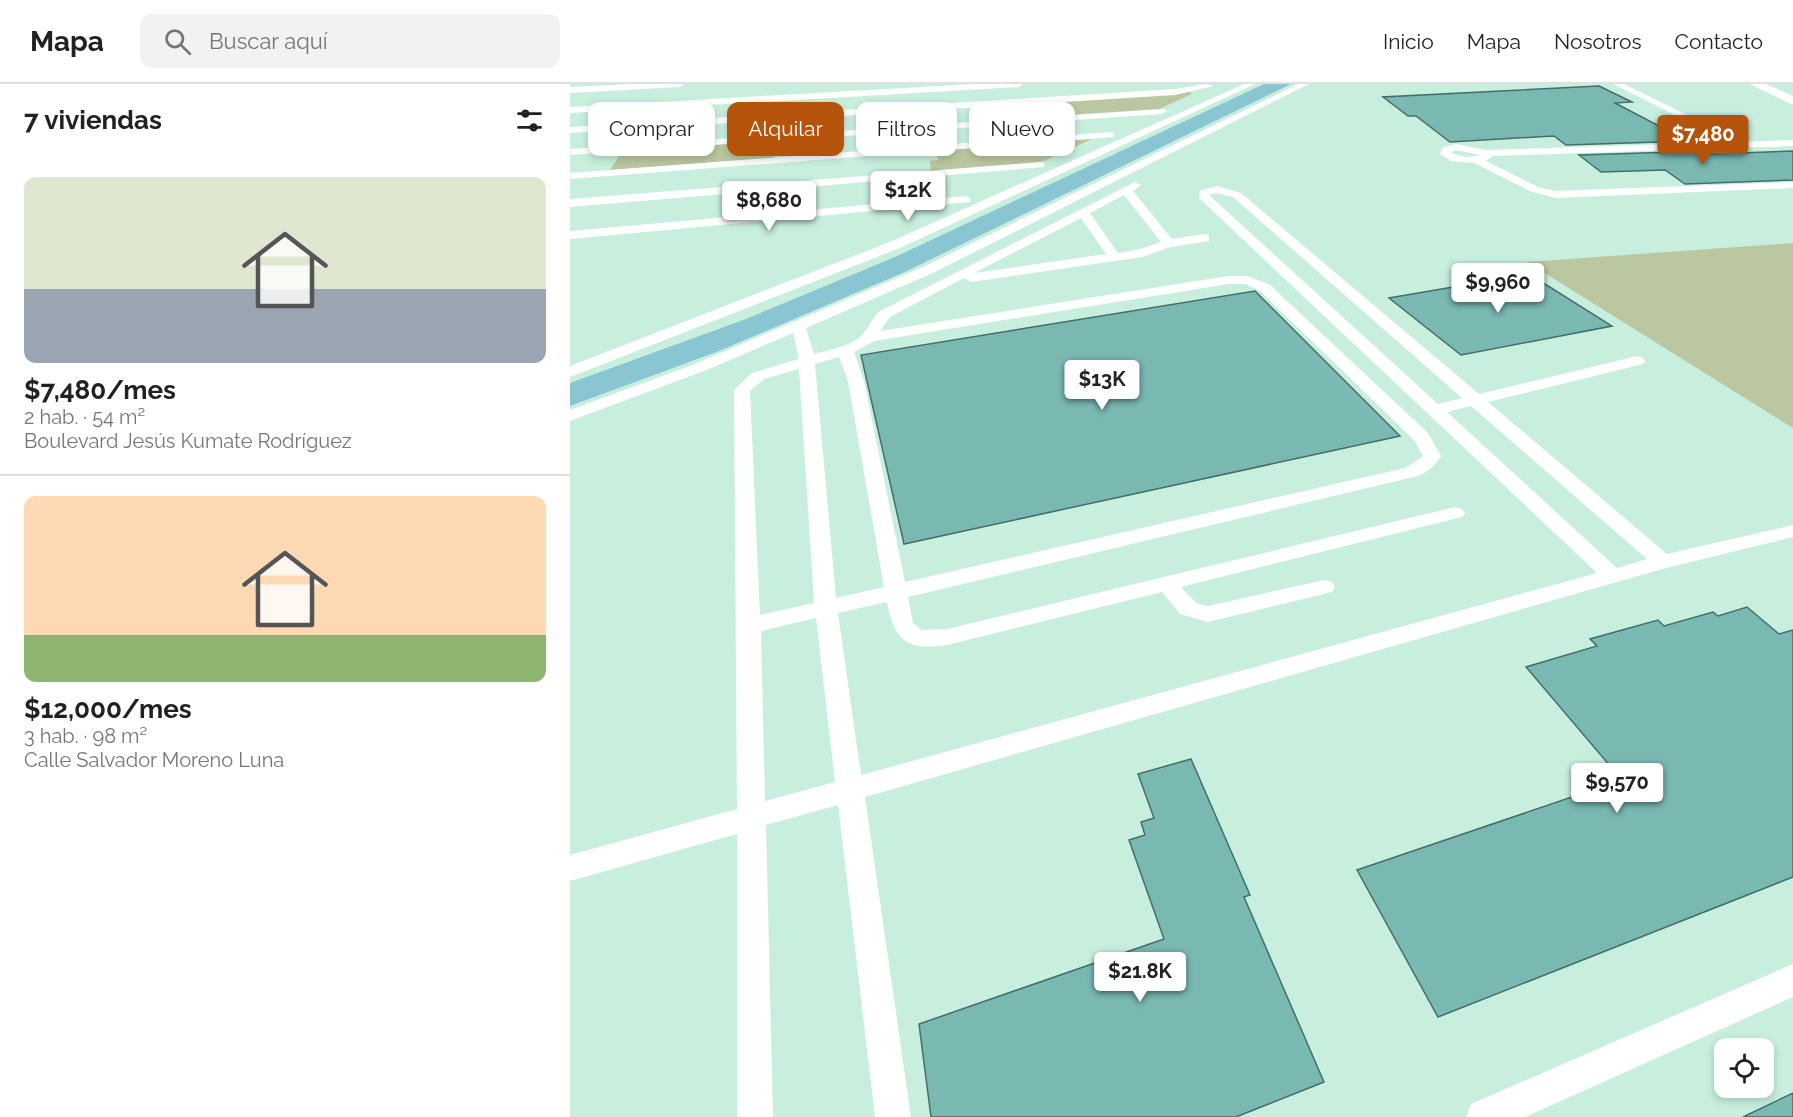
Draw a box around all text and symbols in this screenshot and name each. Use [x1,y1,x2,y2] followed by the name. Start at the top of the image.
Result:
[140,14,560,68] search box
[30,25,104,58] text: Mapa
[161,25,194,58] icon: search
[209,28,328,54] text: Buscar aquí
[1383,29,1434,54] text: Inicio
[1467,29,1521,54] text: Mapa
[1554,29,1642,54] text: Nosotros
[1675,29,1763,54] text: Contacto
[588,102,715,156] chip: Comprar
[727,102,844,156] chip: Alquilar
[856,102,957,156] chip: Filtros
[969,102,1075,156] chip: Nuevo
[513,104,546,137] icon: filters
[24,105,162,135] text: 7 viviendas
[1654,115,1752,166] pin: $7,480
[1671,122,1735,146] text: $7,480
[872,171,944,222] pin: $12K
[884,178,932,202] text: $12K
[720,181,818,232] pin: $8,680
[736,188,802,212] text: $8,680
[231,216,339,324] icon: home
[1449,263,1547,314] pin: $9,960
[1465,270,1531,294] text: $9,960
[1066,360,1138,411] pin: $13K
[1078,367,1126,391] text: $13K
[24,375,176,405] text: $7,480/mes
[24,405,145,429] text: 2 hab. · 54 m²
[24,429,352,453] text: Boulevard Jesús Kumate Rodríguez
[231,535,339,643] icon: home
[24,694,192,724] text: $12,000/mes
[24,724,147,748] text: 3 hab. · 98 m²
[24,748,284,772] text: Calle Salvador Moreno Luna
[1568,763,1666,814] pin: $9,570
[1585,770,1649,794] text: $9,570
[1091,952,1189,1003] pin: $21.8K
[1108,959,1172,983] text: $21.8K
[1714,1038,1774,1098] map controls
[1714,1038,1774,1098] button: locate

